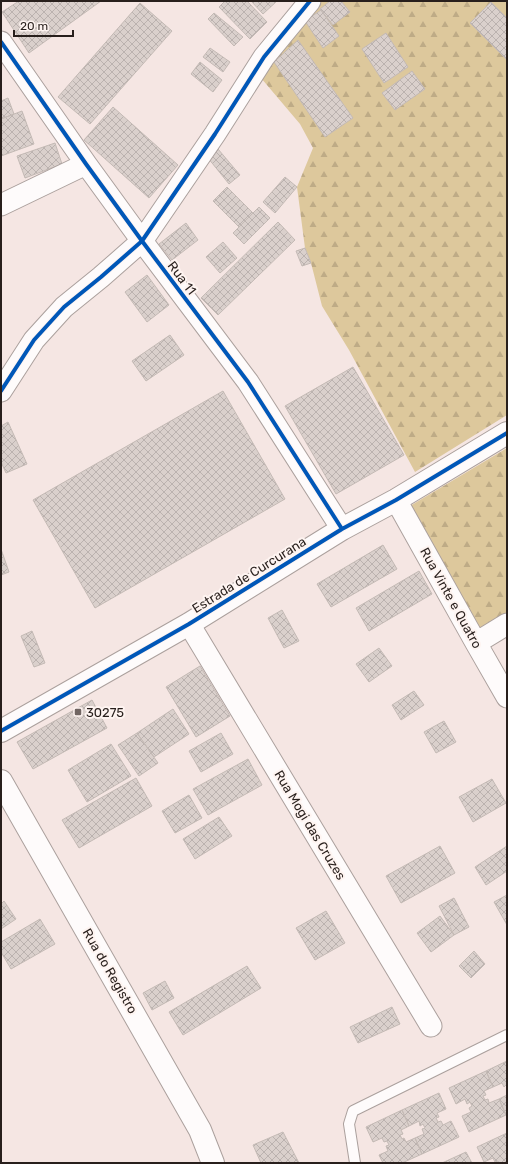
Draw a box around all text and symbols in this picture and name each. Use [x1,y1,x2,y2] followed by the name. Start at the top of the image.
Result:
[14,12,73,38] scale bar
[20,19,48,33] text: 20 m
[165,258,199,298] street label: Rua 11
[189,534,309,616] street label: Estrada de Curcurana
[417,545,485,651] street label: Rua Vinte e Quatro
[86,705,124,720] place label: 30275
[73,707,83,717] marker: 30275
[270,767,349,883] street label: Rua Mogi das Cruzes
[79,926,140,1017] street label: Rua do Registro

